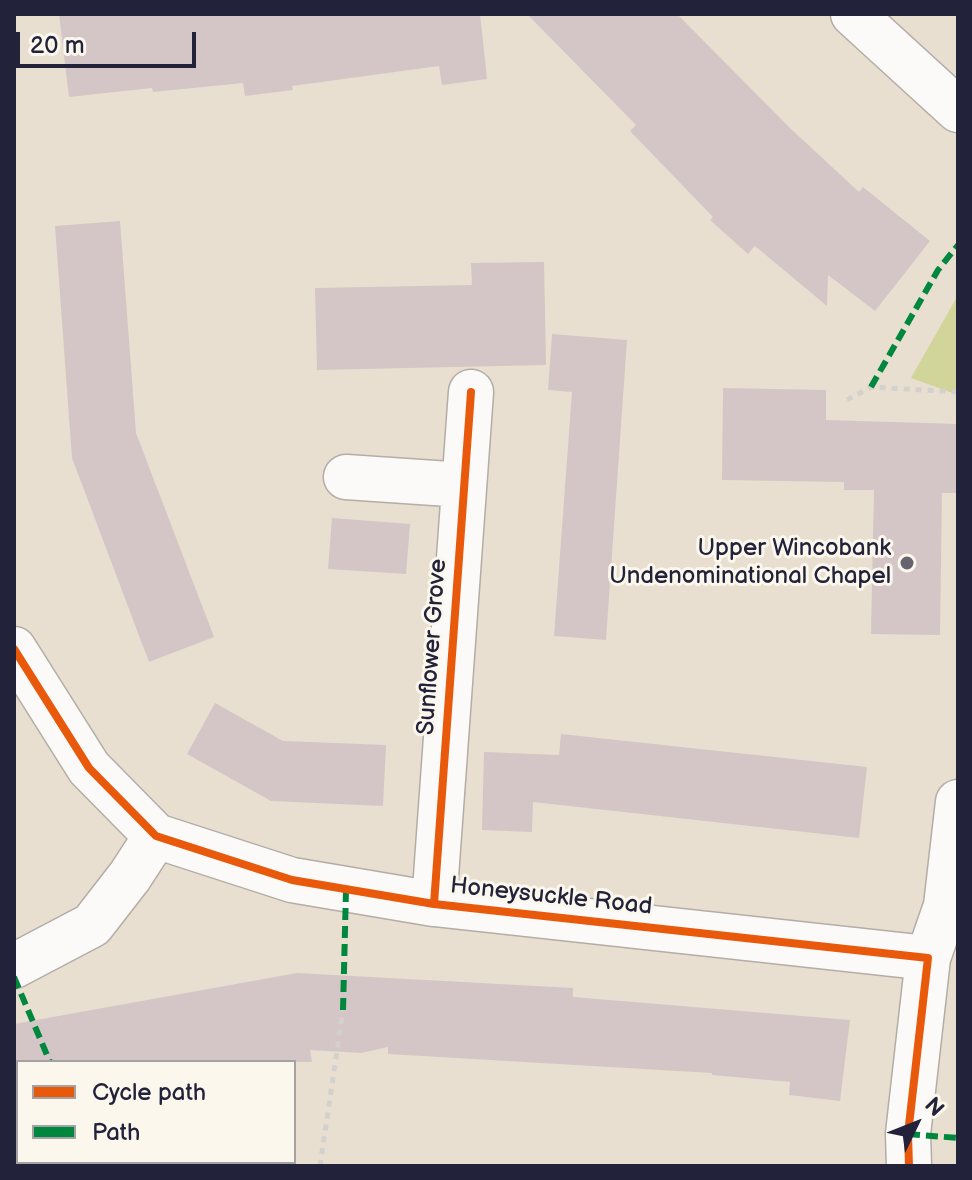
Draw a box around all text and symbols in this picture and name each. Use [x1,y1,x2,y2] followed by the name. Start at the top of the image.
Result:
[20,16,200,66] scale bar
[30,31,85,60] text: 20 m
[609,535,891,591] place label: Upper Wincobank Undenominational Chapel
[898,554,916,572] marker: Upper Wincobank Undenominational Chapel
[412,558,454,736] street label: Sunflower Grove
[449,872,653,922] street label: Honeysuckle Road
[16,1060,296,1164] legend
[92,1078,206,1107] text: Cycle path
[876,1084,956,1164] north arrow
[918,1092,949,1123] text: N
[92,1118,140,1147] text: Path

